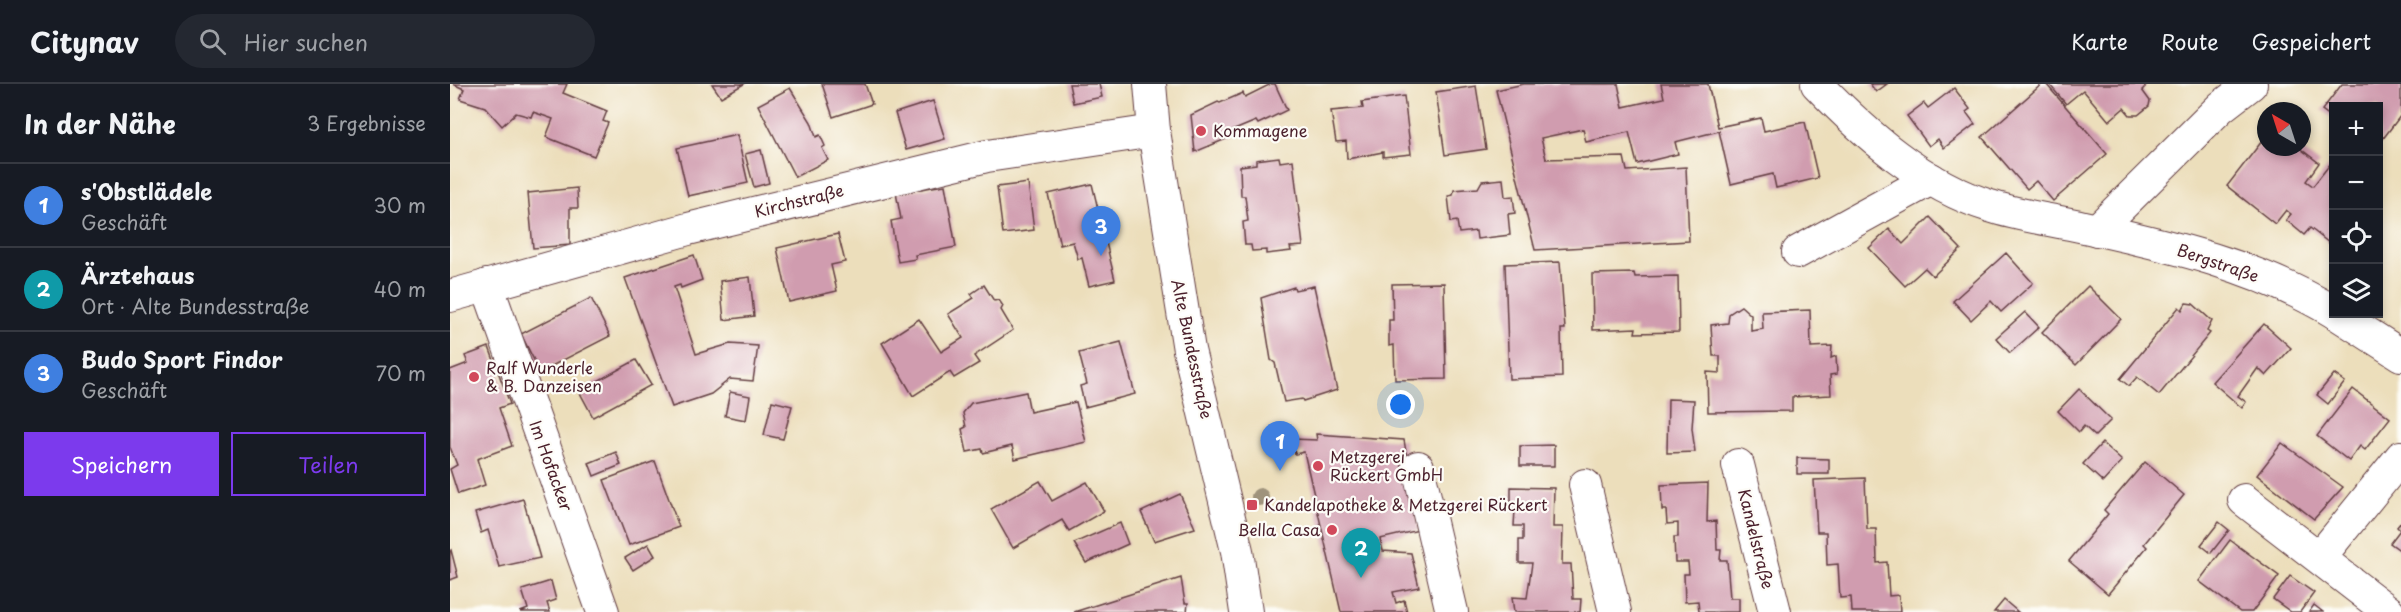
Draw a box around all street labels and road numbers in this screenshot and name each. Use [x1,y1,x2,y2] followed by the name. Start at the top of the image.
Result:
[752,177,846,223] street label: Kirchstraße
[2174,237,2262,287] street label: Bergstraße
[1166,277,1220,421] street label: Alte Bundesstraße
[524,417,580,515] street label: Im Hofacker
[1733,486,1781,591] street label: Kandelstraße

